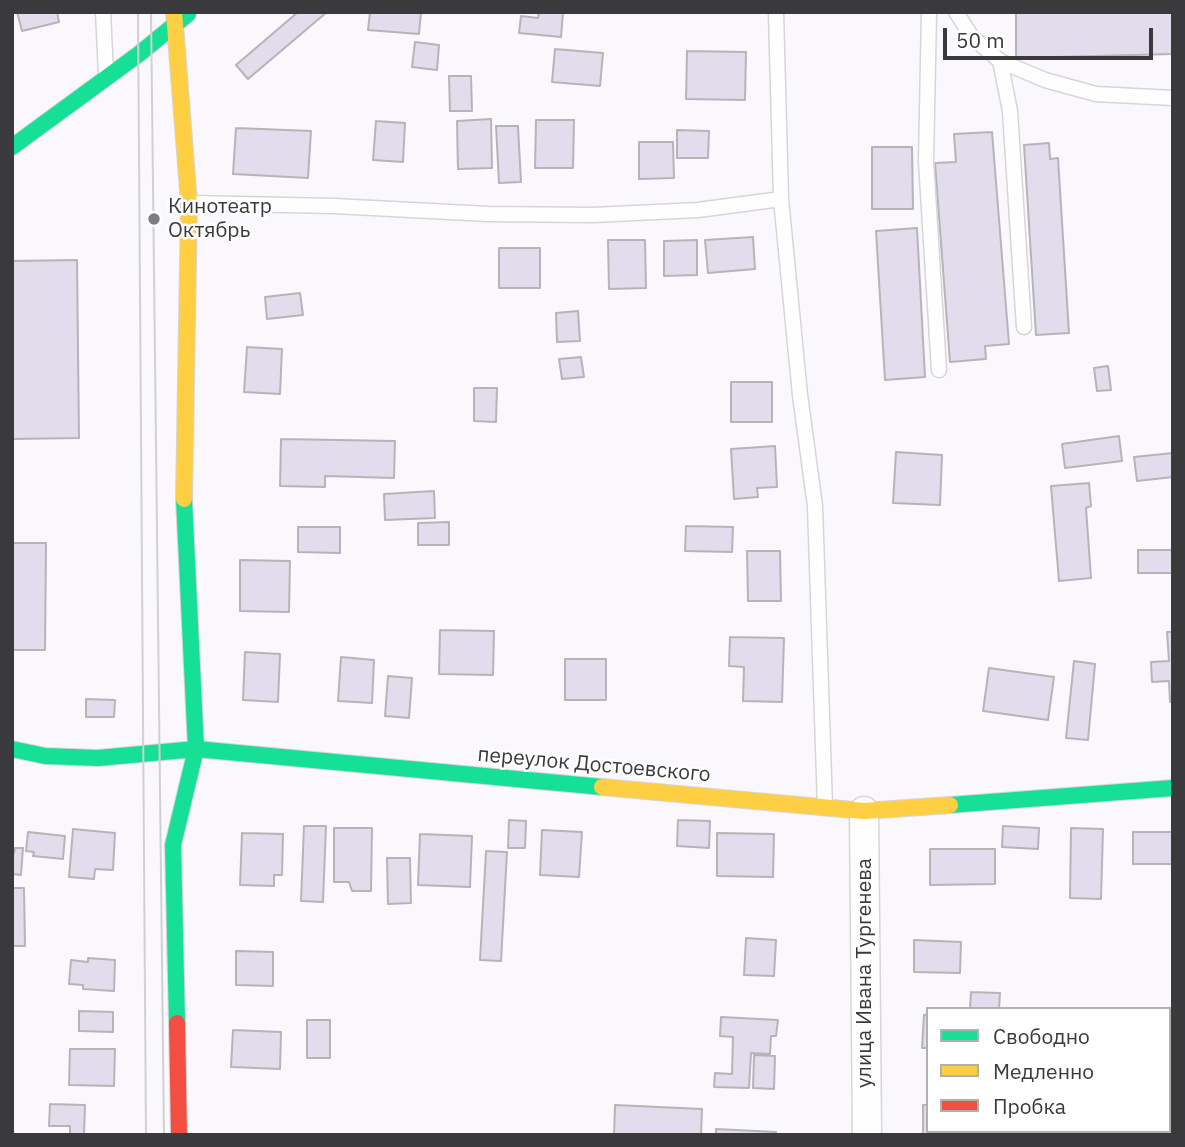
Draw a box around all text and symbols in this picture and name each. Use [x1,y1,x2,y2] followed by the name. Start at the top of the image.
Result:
[947,14,1157,58] scale bar
[956,26,1005,54] text: 50 m
[168,194,272,244] place label: Кинотеатр Октябрь
[146,211,162,227] marker: Кинотеатр Октябрь
[477,742,711,788] street label: переулок Достоевского
[852,858,878,1088] street label: улица Ивана Тургенева
[926,1007,1171,1133] legend
[993,1022,1090,1050] text: Свободно
[993,1057,1094,1085] text: Медленно
[993,1092,1066,1120] text: Пробка

